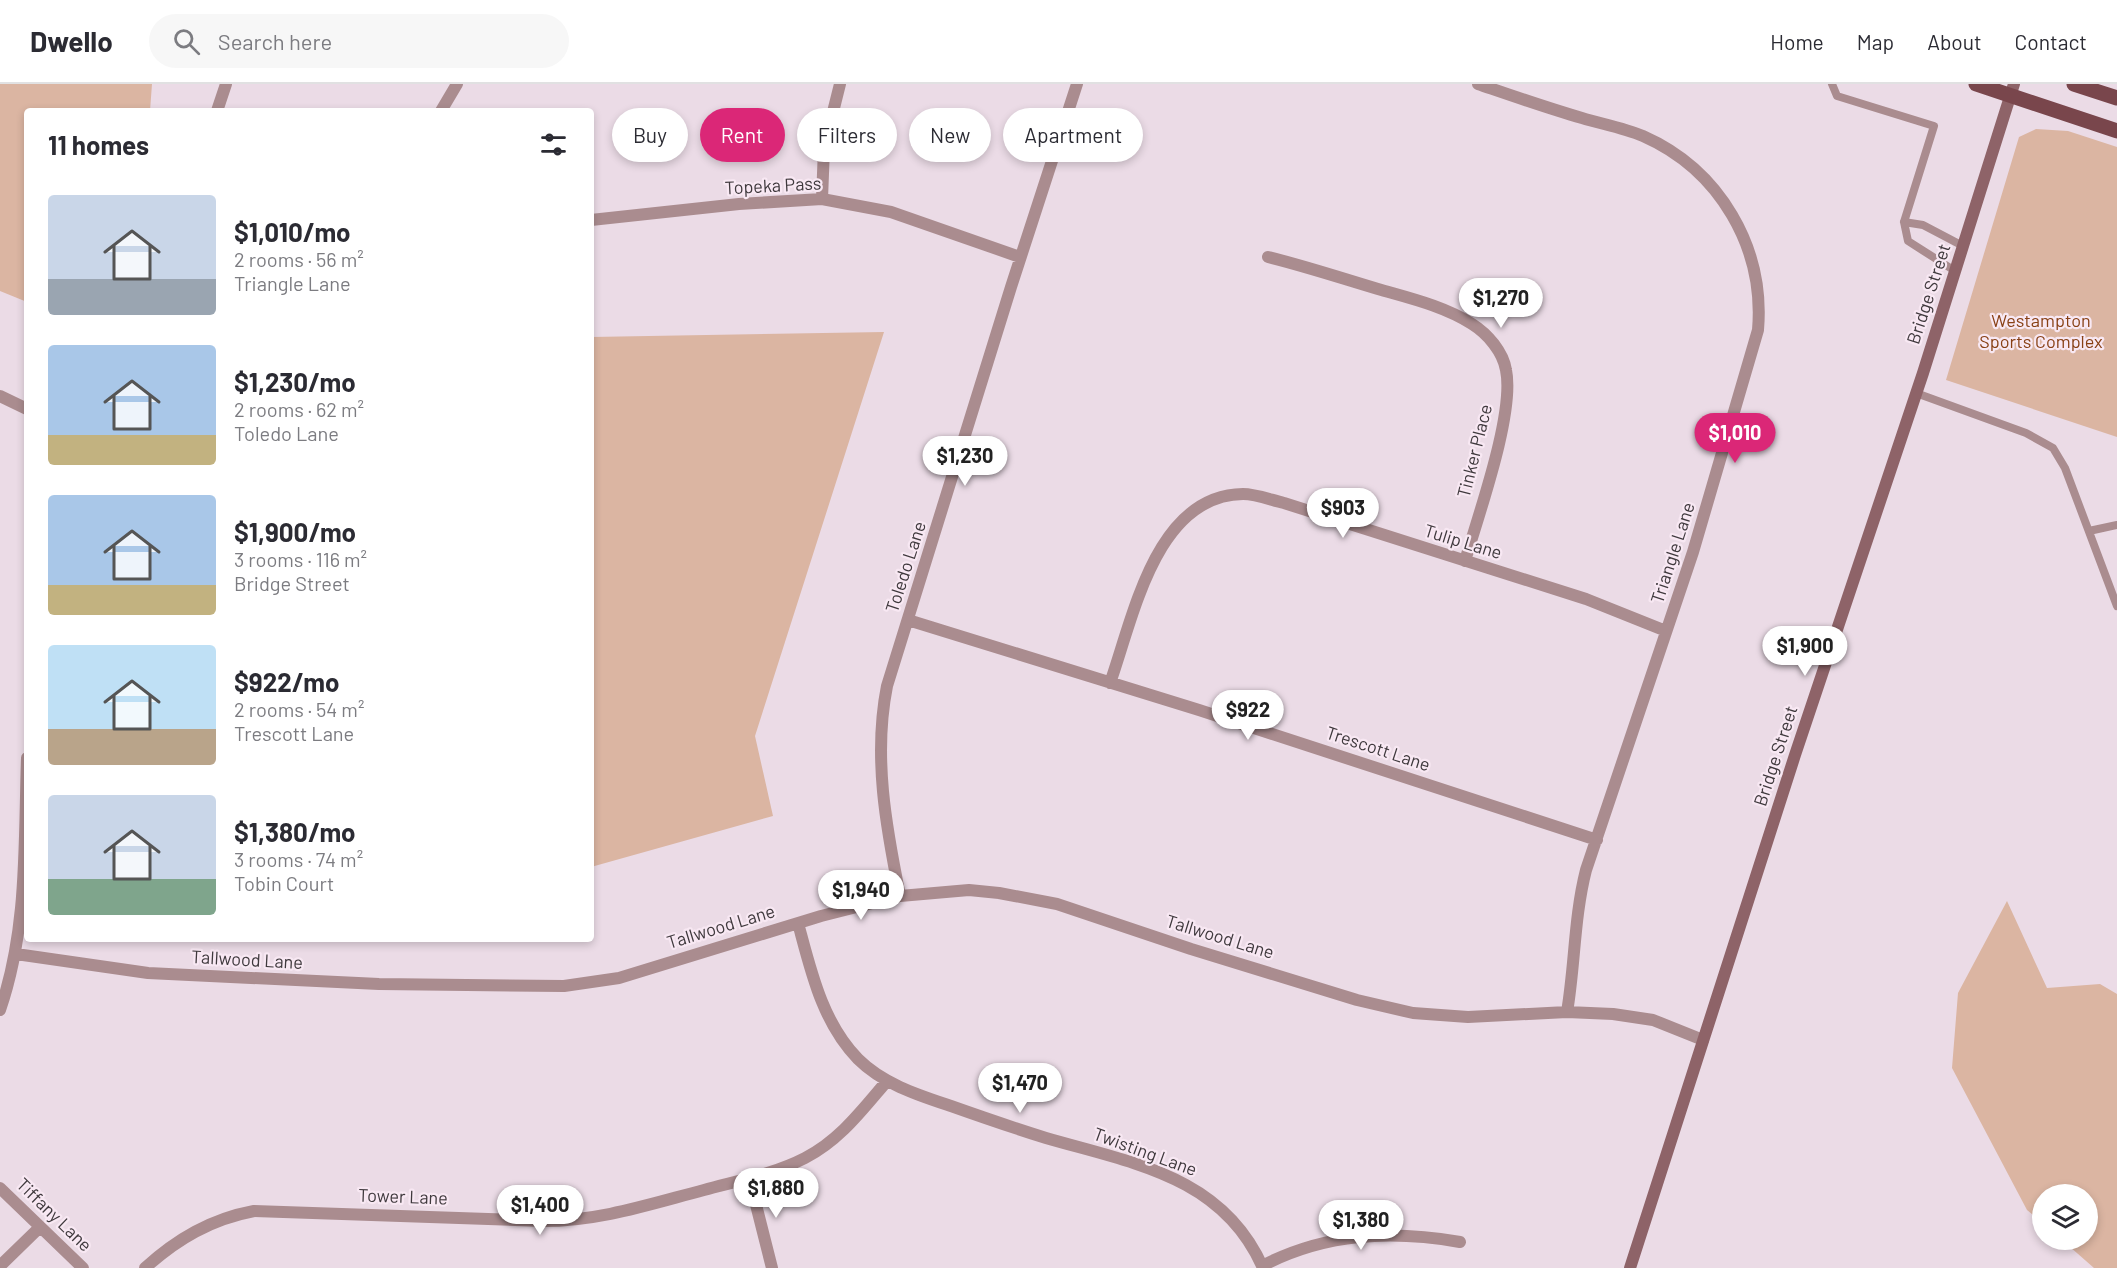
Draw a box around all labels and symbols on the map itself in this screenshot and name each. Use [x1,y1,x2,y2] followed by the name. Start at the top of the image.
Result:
[724,171,822,199] street label: Topeka Pass
[1901,241,1955,347] street label: Bridge Street
[1452,278,1550,329] pin: $1,270
[1979,309,2103,352] park label: Westampton Sports Complex
[1452,402,1496,500] street label: Tinker Place
[1686,413,1784,464] pin: $1,010
[916,436,1014,487] pin: $1,230
[1307,488,1379,539] pin: $903
[1645,499,1699,606] street label: Triangle Lane
[880,518,930,615] street label: Toledo Lane
[1422,519,1505,563] street label: Tulip Lane
[1756,626,1854,677] pin: $1,900
[1212,690,1284,741] pin: $922
[1748,703,1802,809] street label: Bridge Street
[1323,721,1433,775] street label: Trescott Lane
[812,870,910,921] pin: $1,940
[664,899,777,953] street label: Tallwood Lane
[1164,909,1277,963] street label: Tallwood Lane
[191,945,303,973] street label: Tallwood Lane
[971,1063,1069,1114] pin: $1,470
[1091,1122,1200,1180] street label: Twisting Lane
[727,1168,825,1219] pin: $1,880
[12,1173,97,1256] street label: Tiffany Lane
[358,1183,448,1209] street label: Tower Lane
[491,1185,589,1236] pin: $1,400
[1312,1200,1410,1251] pin: $1,380

